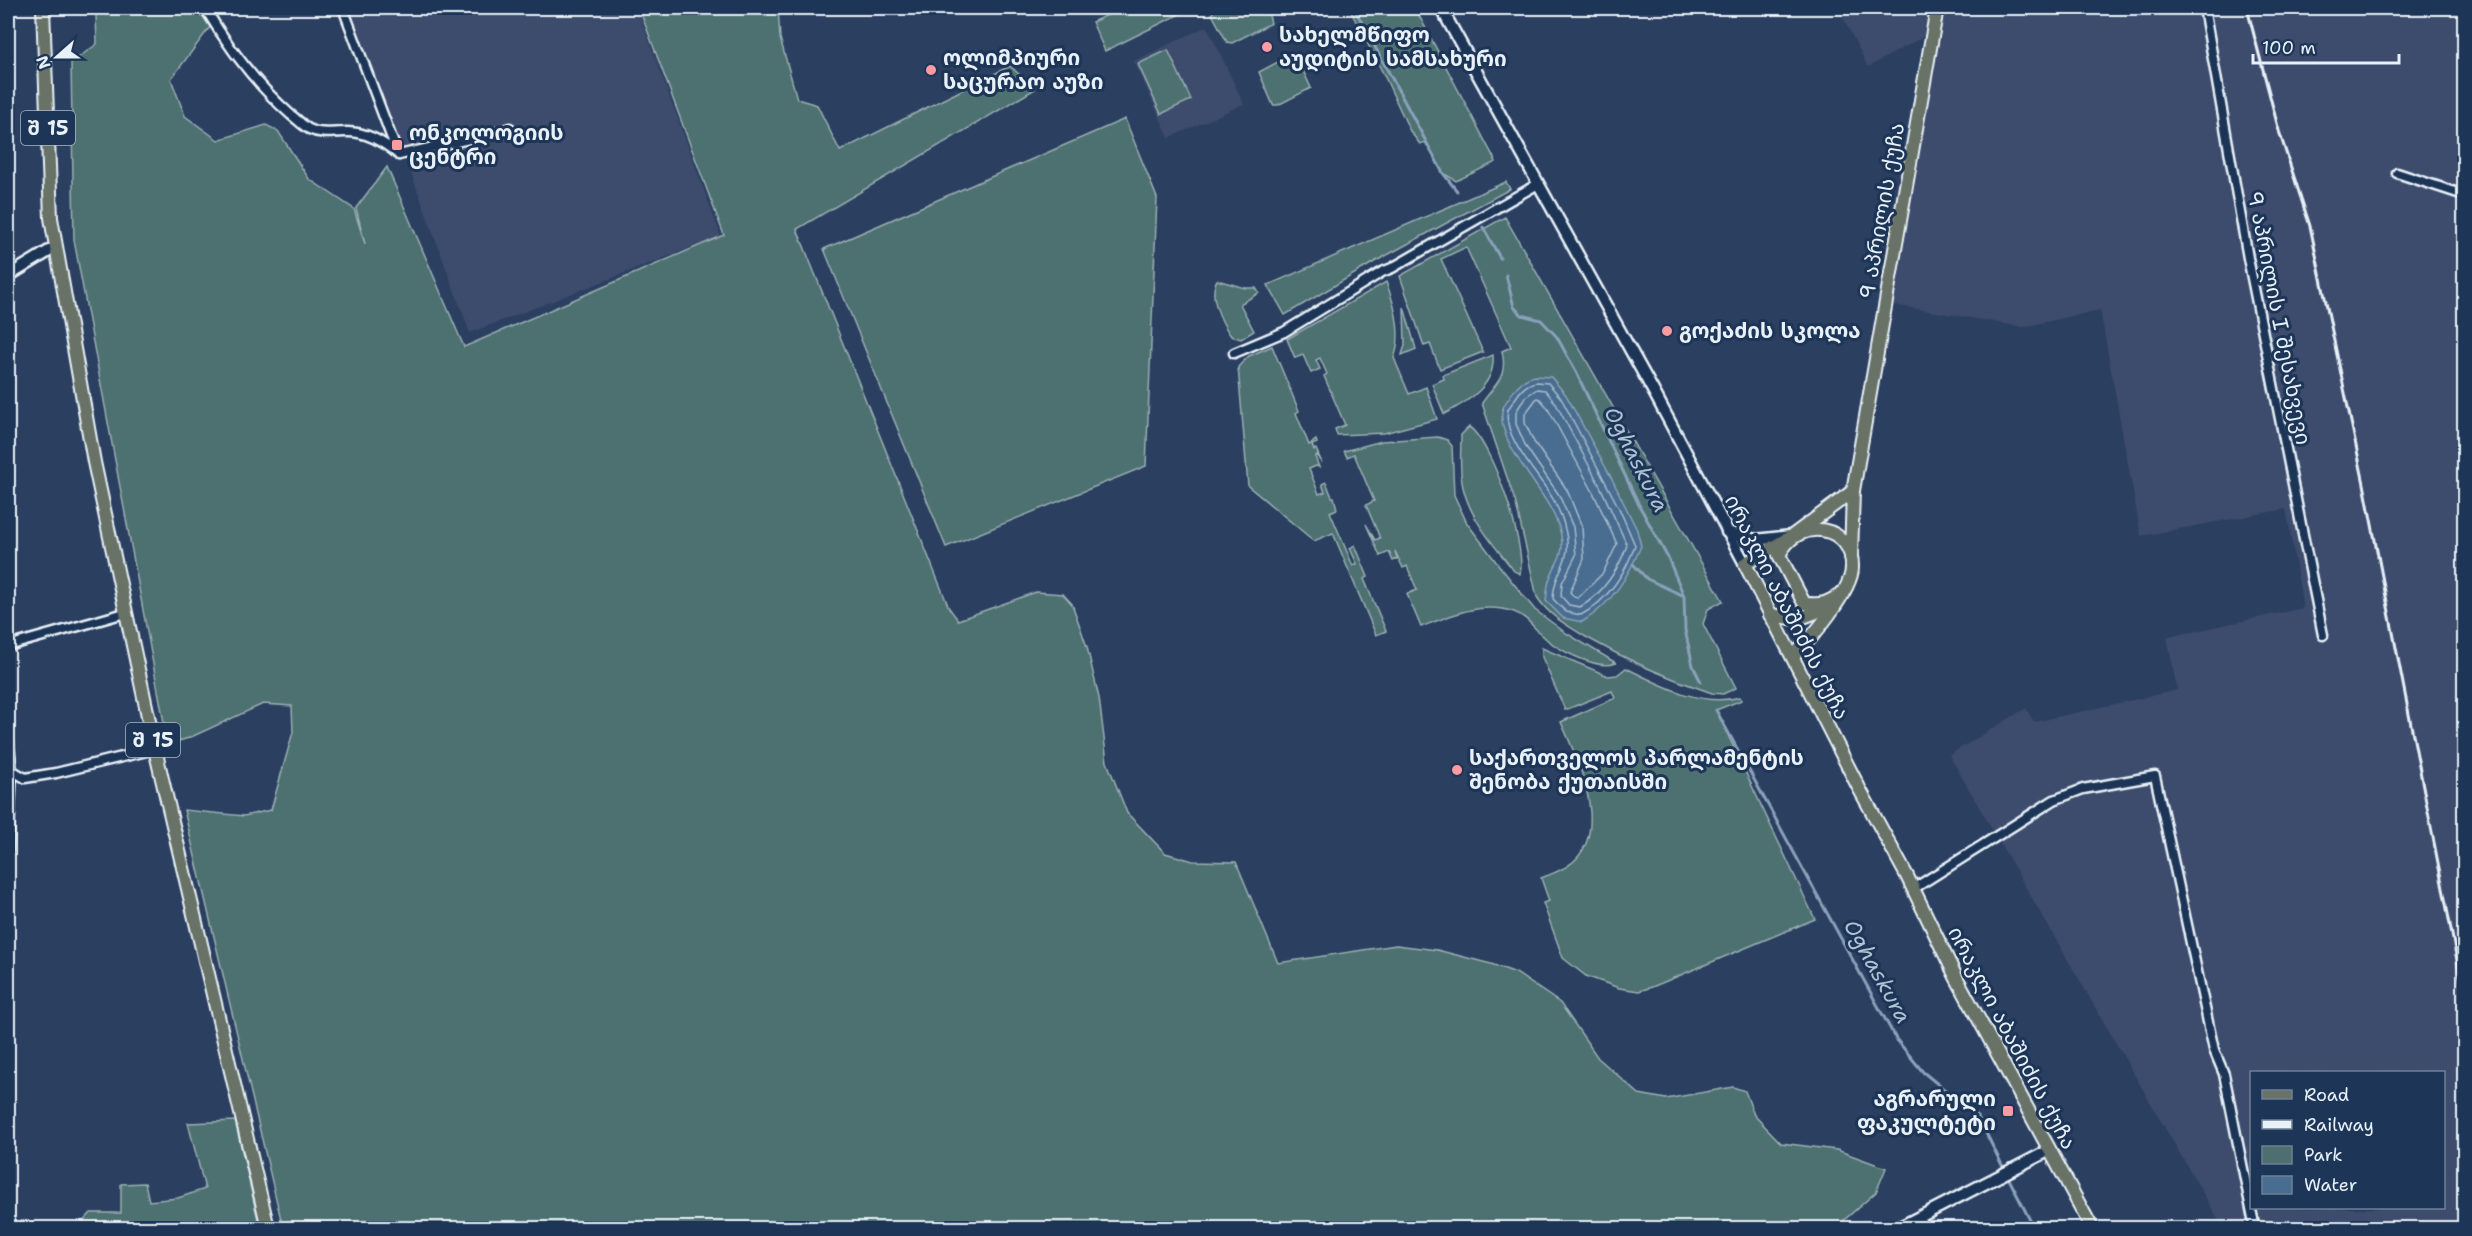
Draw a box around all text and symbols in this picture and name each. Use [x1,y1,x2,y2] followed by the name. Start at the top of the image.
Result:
[1279,21,1507,73] place label: სახელმწიფო აუდიტის სამსახური
[27,27,87,87] north arrow
[2253,27,2398,65] scale bar
[2262,36,2316,60] text: 100 m
[1260,40,1274,54] marker: სახელმწიფო აუდიტის სამსახური
[943,44,1104,96] place label: ოლიმპიური საცურაო აუზი
[31,53,56,72] text: N
[924,63,938,77] marker: ოლიმპიური საცურაო აუზი
[21,111,75,145] road number: შ 15
[409,119,563,171] place label: ონკოლოგიის ცენტრი
[1853,121,1911,301] street label: 9 აპრილის ქუჩა
[390,138,404,152] marker: ონკოლოგიის ცენტრი
[2241,189,2317,447] street label: 9 აპრილის I შესახვევი
[1679,317,1861,345] place label: გოქაძის სკოლა
[1660,324,1674,338] marker: გოქაძის სკოლა
[1598,401,1676,517] water label: Oghaskura
[1718,490,1856,724] street label: ირაკლი აბაშიძის ქუჩა
[126,723,180,757] road number: შ 15
[1469,744,1804,796] place label: საქართველოს პარლამენტის შენობა ქუთაისში
[1450,763,1464,777] marker: საქართველოს პარლამენტის შენობა ქუთაისში
[1837,914,1918,1029] water label: Oghaskura
[1941,922,2083,1154] street label: ირაკლი აბაშიძის ქუჩა
[2250,1071,2445,1209] legend
[2304,1083,2349,1107] text: Road
[1857,1085,1996,1137] place label: აგრარული ფაკულტეტი
[2001,1104,2015,1118] marker: აგრარული ფაკულტეტი
[2304,1113,2374,1137] text: Railway
[2304,1143,2343,1167] text: Park
[2304,1173,2357,1197] text: Water

